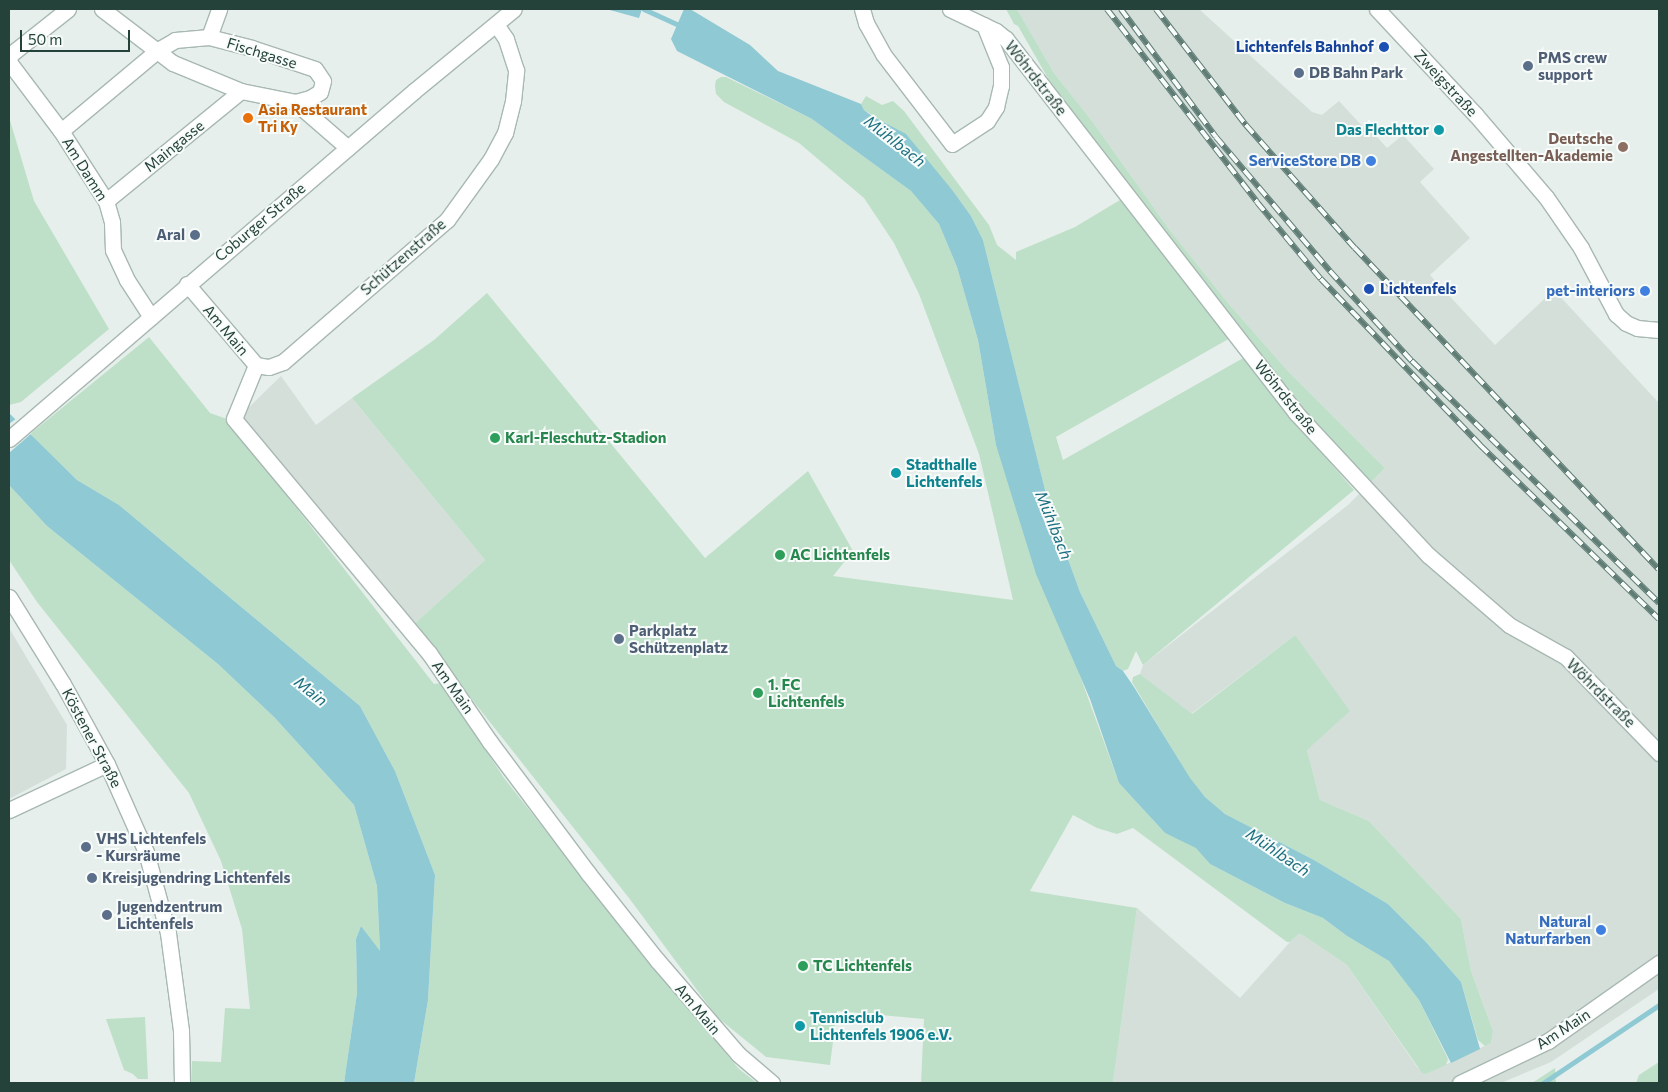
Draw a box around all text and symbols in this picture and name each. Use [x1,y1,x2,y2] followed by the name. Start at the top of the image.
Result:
[22,20,132,52] scale bar
[28,30,62,48] text: 50 m
[225,34,299,72] street label: Fischgasse
[1001,37,1071,119] street label: Wöhrdstraße
[1236,38,1374,56] place label: Lichtenfels Bahnhof
[1378,41,1390,53] marker: Lichtenfels Bahnhof
[1411,46,1481,120] street label: Zweigstraße
[1538,48,1607,83] place label: PMS crew support
[1522,60,1534,72] marker: PMS crew support
[1309,64,1403,82] place label: DB Bahn Park
[1293,67,1305,79] marker: DB Bahn Park
[258,100,367,135] place label: Asia Restaurant Tri Ky
[861,111,929,171] water label: Mühlbach
[242,112,254,124] marker: Asia Restaurant Tri Ky
[140,116,208,176] street label: Maingasse
[1336,121,1429,139] place label: Das Flechttor
[1433,124,1445,136] marker: Das Flechttor
[1450,129,1613,164] place label: Deutsche Angestellten-Akademie
[58,134,112,204] street label: Am Damm
[1617,141,1629,153] marker: Deutsche Angestellten-Akademie
[1249,152,1361,170] place label: ServiceStore DB
[1365,155,1377,167] marker: ServiceStore DB
[211,179,309,265] street label: Coburger Straße
[357,215,449,299] street label: Schützenstraße
[156,226,185,244] place label: Aral
[189,229,201,241] marker: Aral
[1380,280,1457,298] place label: Lichtenfels
[1362,282,1376,296] marker: Lichtenfels
[1546,282,1635,300] place label: pet-interiors
[1639,285,1651,297] marker: pet-interiors
[200,301,252,359] street label: Am Main
[1251,356,1321,438] street label: Wöhrdstraße
[505,429,666,447] place label: Karl-Fleschutz-Stadion
[489,432,501,444] marker: Karl-Fleschutz-Stadion
[906,455,983,490] place label: Stadthalle Lichtenfels
[890,467,902,479] marker: Stadthalle Lichtenfels
[1032,488,1076,562] water label: Mühlbach
[790,546,890,564] place label: AC Lichtenfels
[774,549,786,561] marker: AC Lichtenfels
[629,621,728,656] place label: Parkplatz Schützenplatz
[613,633,625,645] marker: Parkplatz Schützenplatz
[1563,655,1639,731] street label: Wöhrdstraße
[428,657,478,717] street label: Am Main
[291,672,331,710] water label: Main
[768,675,845,710] place label: 1. FC Lichtenfels
[58,685,126,791] street label: Köstener Straße
[752,687,764,699] marker: 1. FC Lichtenfels
[1243,824,1313,880] water label: Mühlbach
[96,829,206,864] place label: VHS Lichtenfels - Kursräume
[80,841,92,853] marker: VHS Lichtenfels - Kursräume
[102,869,290,887] place label: Kreisjugendring Lichtenfels
[86,872,98,884] marker: Kreisjugendring Lichtenfels
[117,897,222,932] place label: Jugendzentrum Lichtenfels
[101,909,113,921] marker: Jugendzentrum Lichtenfels
[1505,912,1591,947] place label: Natural Naturfarben
[1595,924,1607,936] marker: Natural Naturfarben
[813,957,912,975] place label: TC Lichtenfels
[797,960,809,972] marker: TC Lichtenfels
[672,980,724,1038] street label: Am Main
[1533,1005,1593,1053] street label: Am Main
[810,1008,952,1043] place label: Tennisclub Lichtenfels 1906 e.V.
[794,1020,806,1032] marker: Tennisclub Lichtenfels 1906 e.V.

